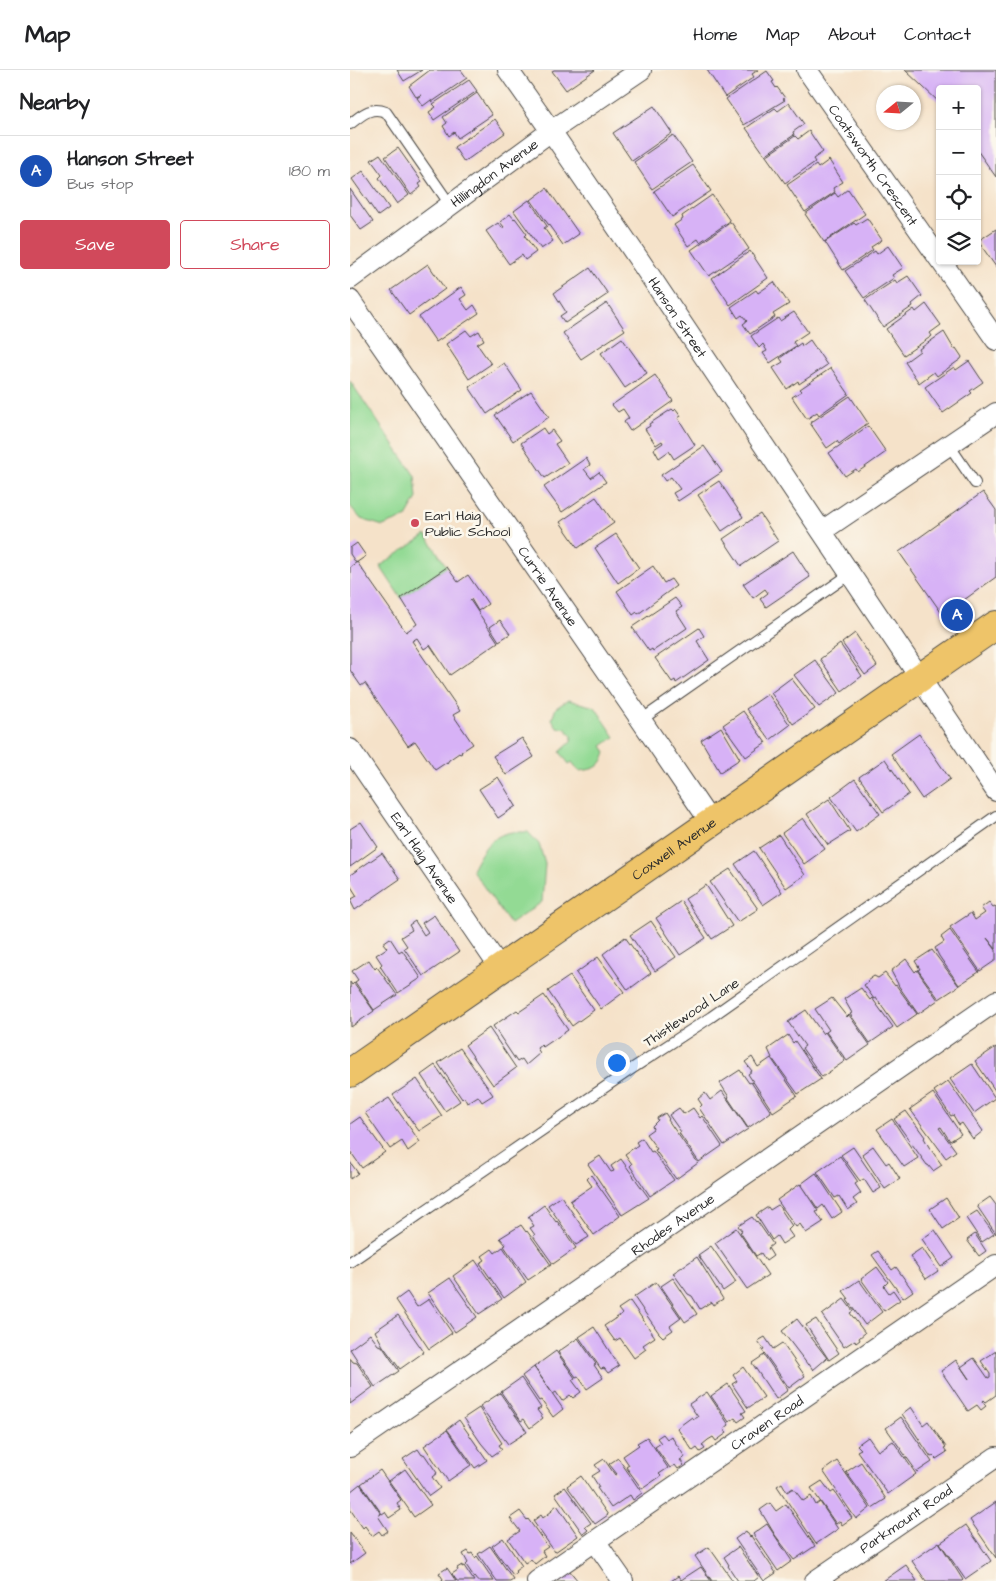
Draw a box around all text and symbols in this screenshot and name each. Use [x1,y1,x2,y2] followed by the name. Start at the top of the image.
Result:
[25,18,70,52] text: Map
[693,22,738,47] text: Home
[766,22,800,47] text: Map
[828,22,876,47] text: About
[904,22,971,47] text: Contact
[876,85,921,130] north arrow
[936,85,981,265] map controls
[936,85,981,130] button: +
[20,88,90,117] text: Nearby
[823,101,922,231] street label: Coatsworth Crescent
[936,130,981,175] button: −
[447,134,543,213] street label: Hillingdon Avenue
[67,146,194,173] text: Hanson Street
[31,160,41,182] text: A
[289,160,330,182] text: 180 m
[67,173,133,195] text: Bus stop
[936,175,981,220] button: locate
[20,220,170,269] button: Save
[180,220,330,269] button: Share
[936,220,981,265] button: layers
[643,274,711,362] street label: Hanson Street
[425,506,510,542] place label: Earl Haig Public School
[409,517,421,529] marker: Earl Haig Public School
[513,543,582,631] street label: Currie Avenue
[941,596,973,634] pin: A
[385,809,462,909] street label: Earl Haig Avenue
[628,813,721,886] street label: Coxwell Avenue
[640,973,744,1052] street label: Thistlewood Lane
[604,1050,630,1076] your location
[627,1189,719,1261] street label: Rhodes Avenue
[727,1391,808,1456] street label: Craven Road
[856,1481,957,1559] street label: Parkmount Road

